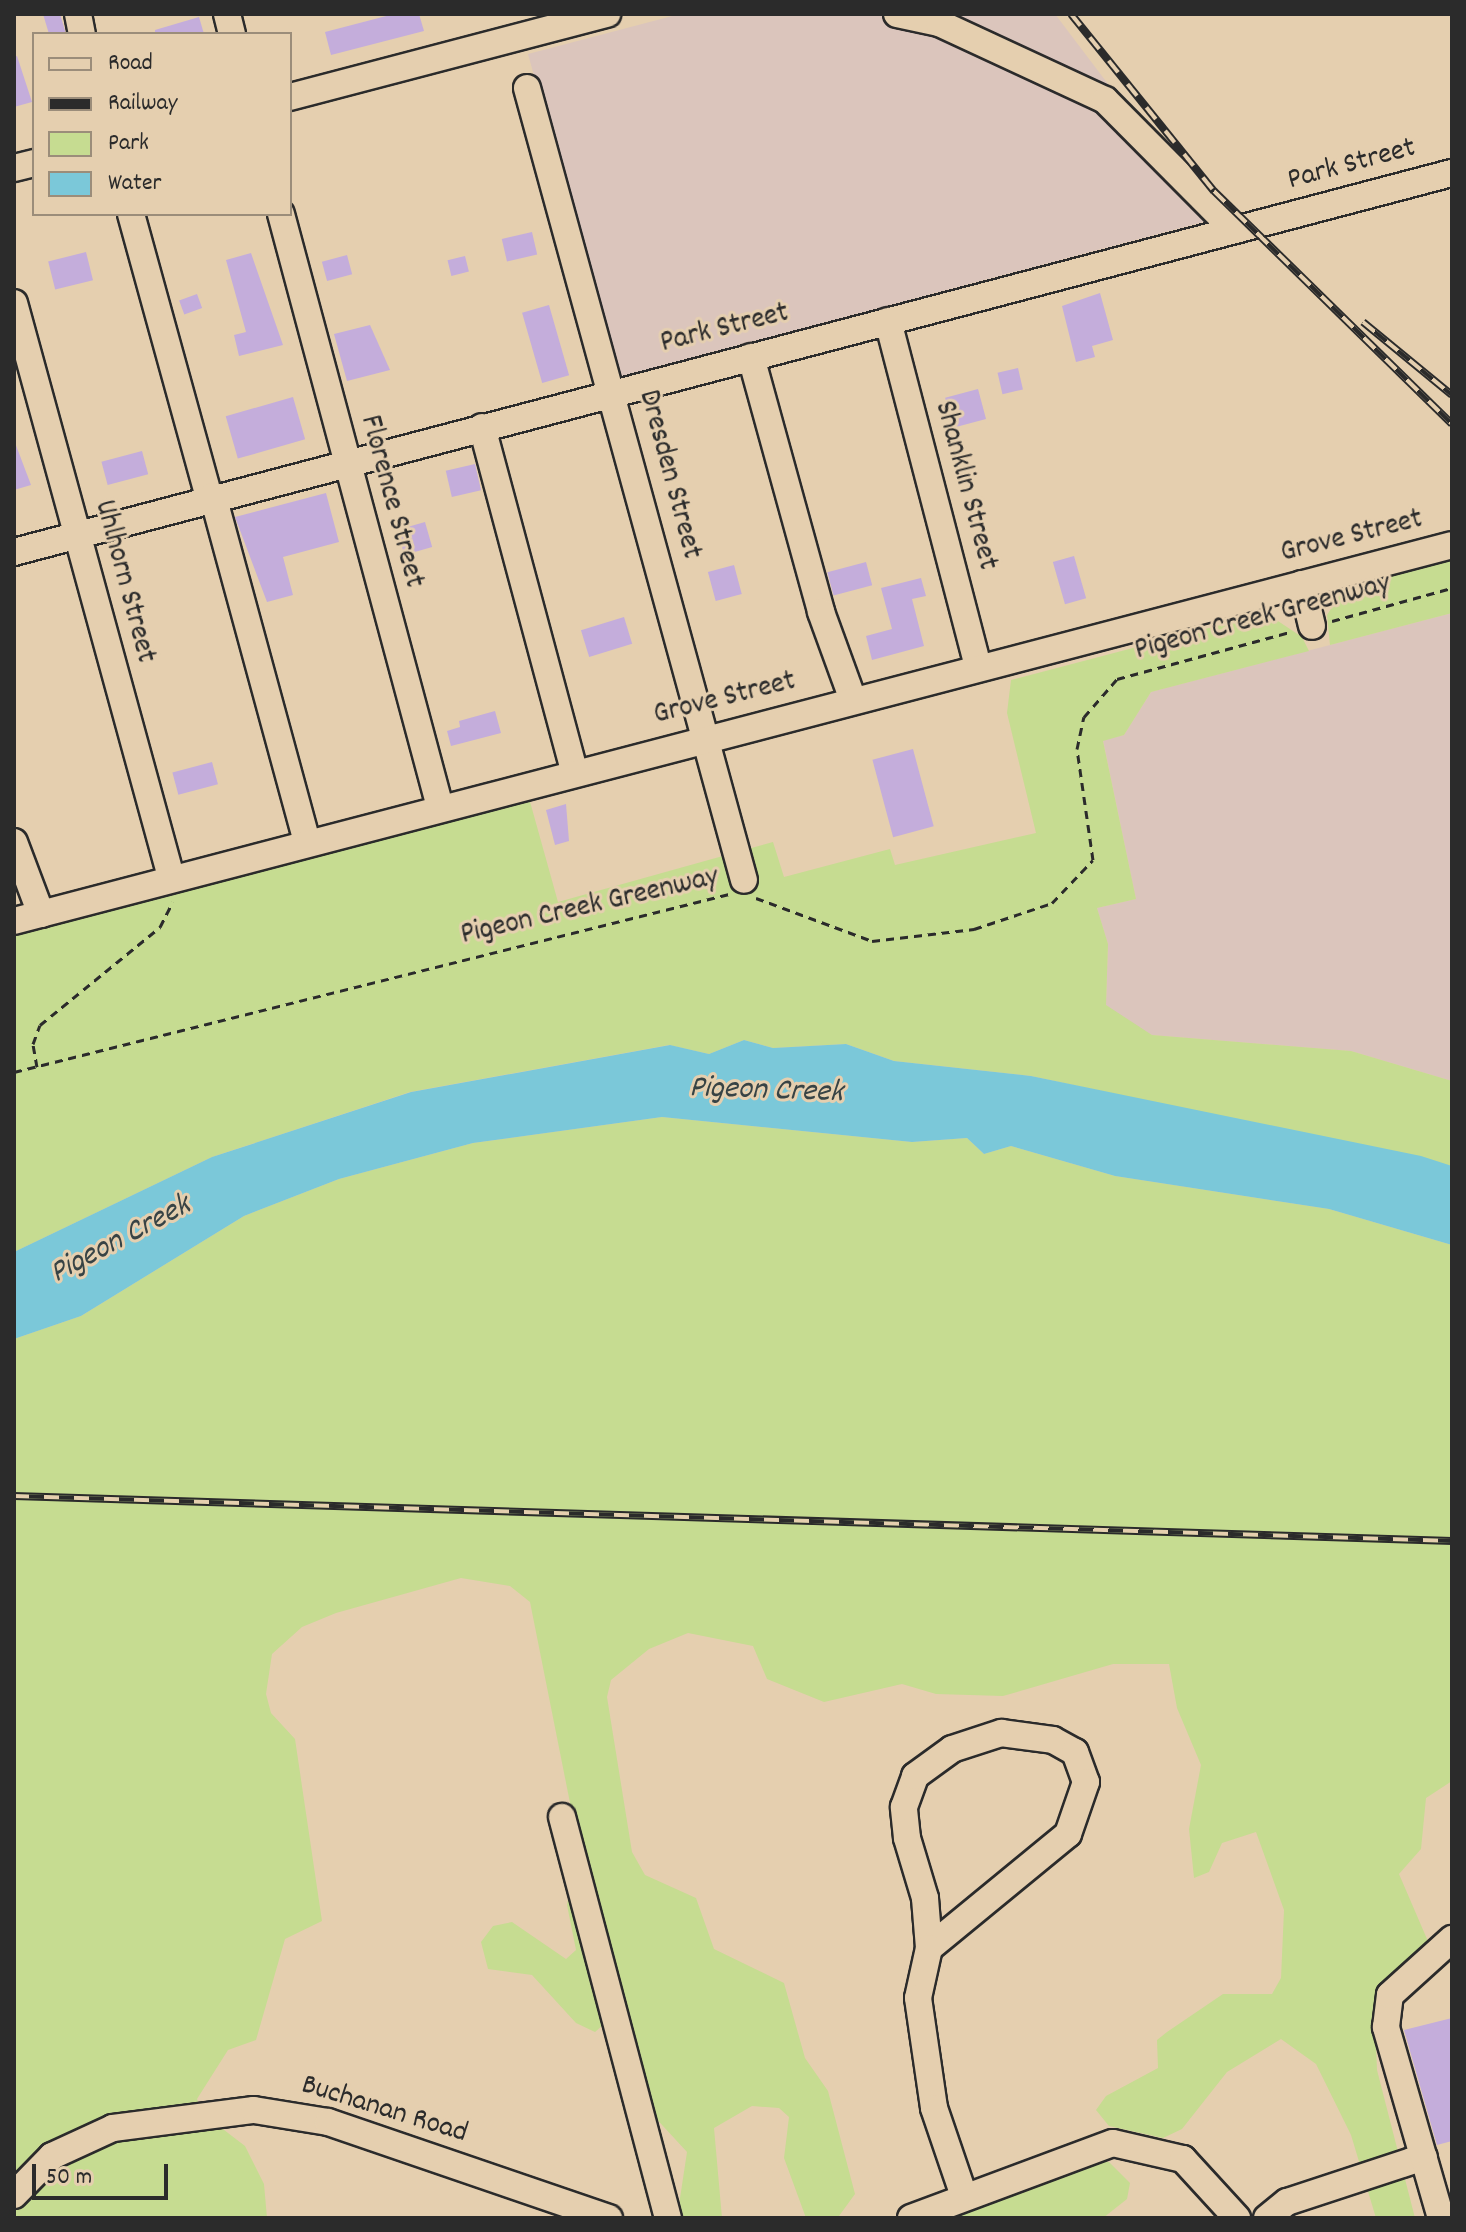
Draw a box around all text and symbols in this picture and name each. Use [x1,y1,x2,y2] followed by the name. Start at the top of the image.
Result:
[32,32,292,216] legend
[108,47,153,81] text: Road
[108,87,177,121] text: Railway
[108,127,149,161] text: Park
[1284,132,1420,200] street label: Park Street
[108,167,161,201] text: Water
[657,297,793,363] street label: Park Street
[628,387,708,563] street label: Dresden Street
[924,398,1004,574] street label: Shanklin Street
[350,412,430,592] street label: Florence Street
[84,497,162,667] street label: Uhlhorn Street
[1277,503,1427,573] street label: Grove Street
[1131,568,1395,670] street label: Pigeon Creek Greenway
[650,665,800,735] street label: Grove Street
[458,861,722,955] street label: Pigeon Creek Greenway
[688,1070,844,1114] water label: Pigeon Creek
[44,1188,198,1294] water label: Pigeon Creek
[297,2069,471,2153] street label: Buchanan Road
[36,2148,172,2198] scale bar
[46,2161,92,2195] text: 50 m

